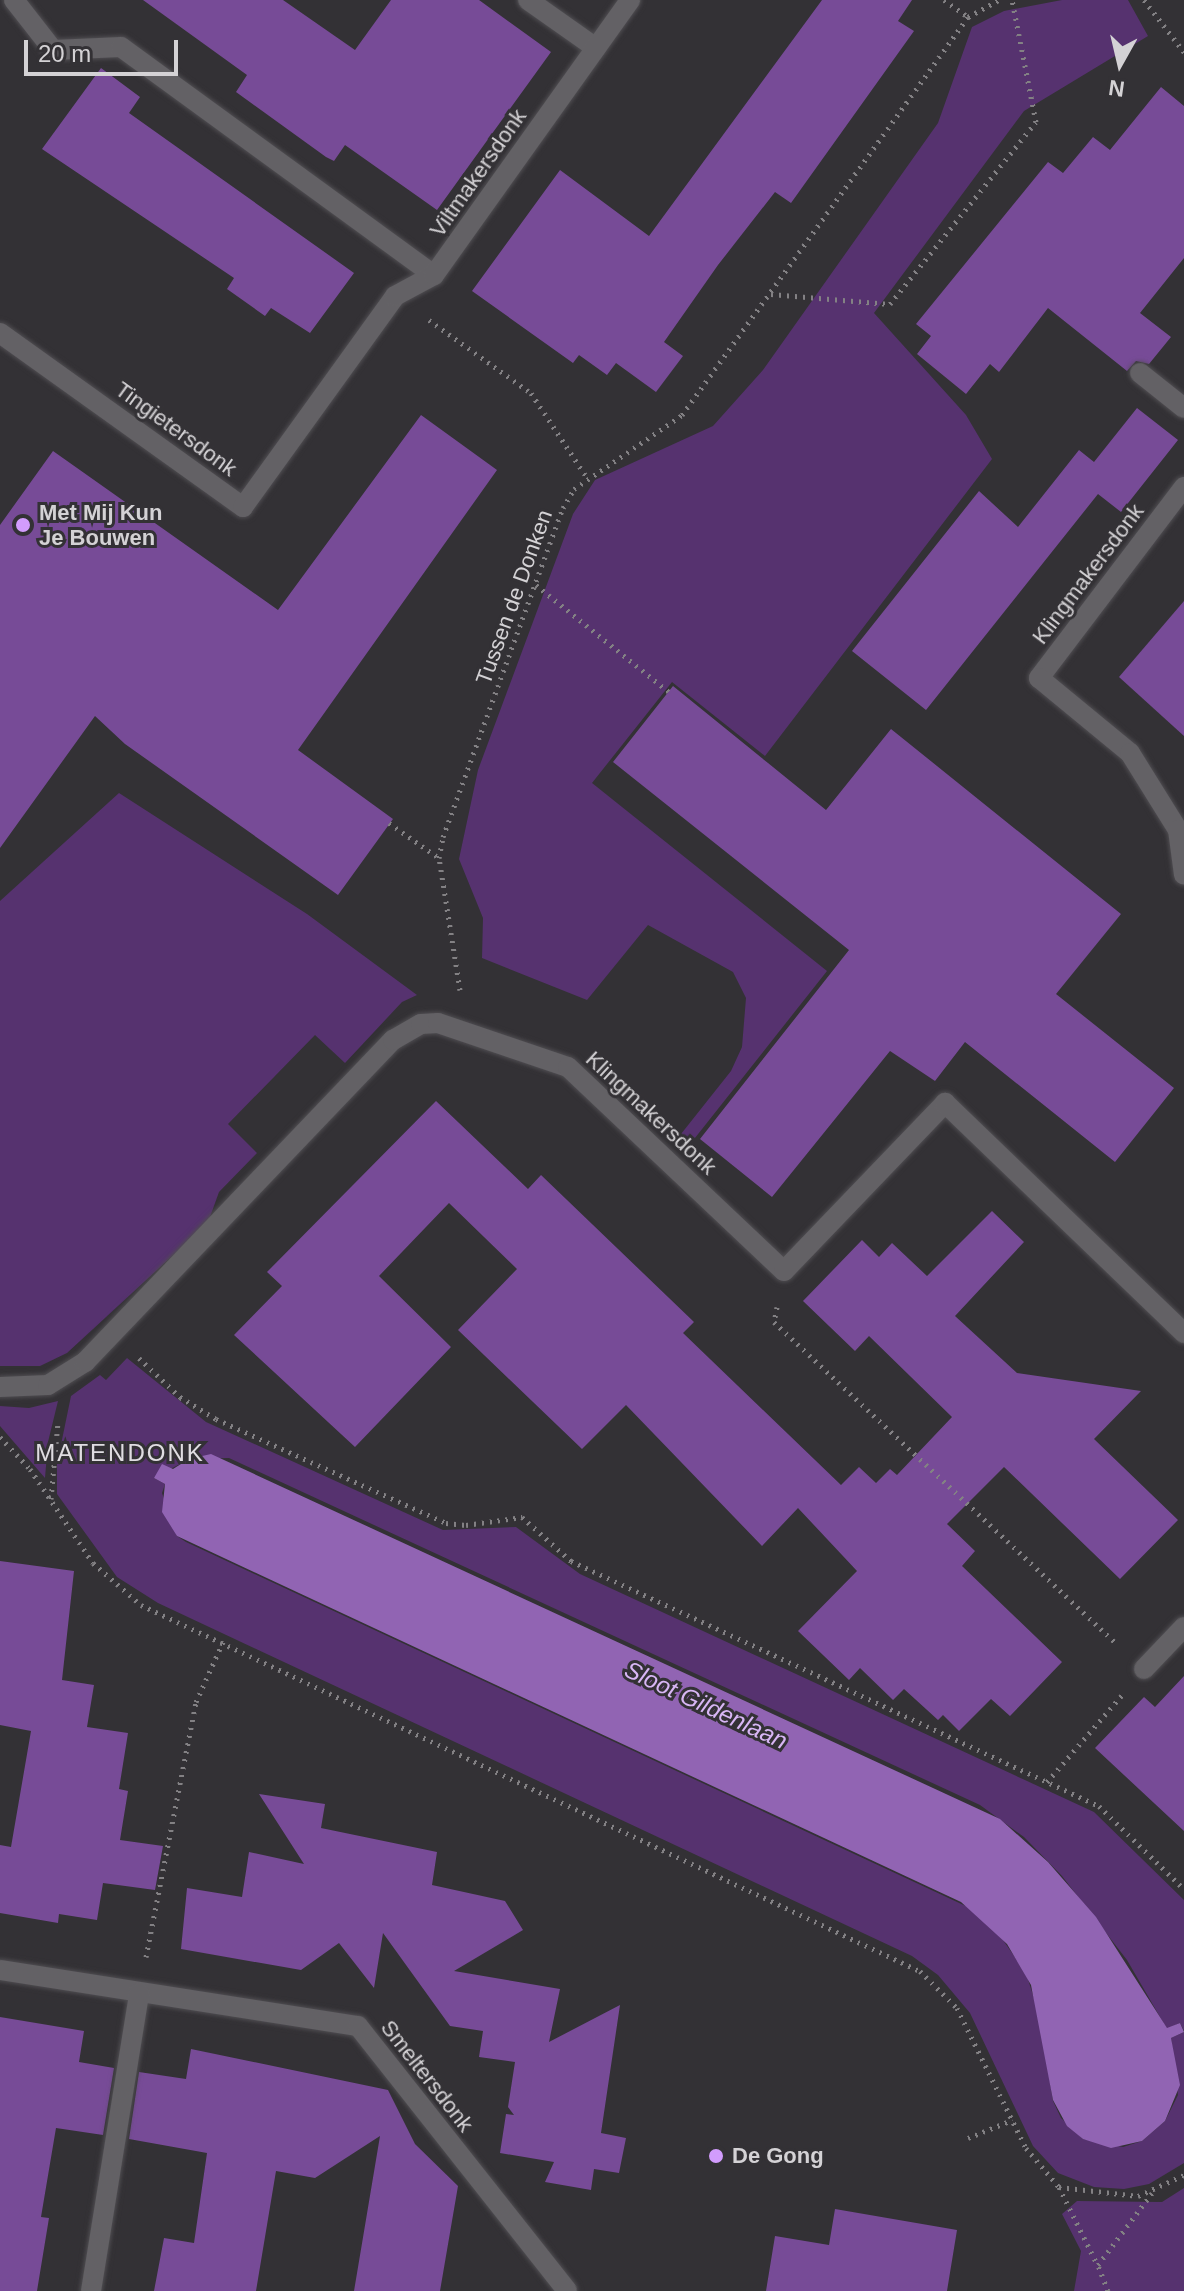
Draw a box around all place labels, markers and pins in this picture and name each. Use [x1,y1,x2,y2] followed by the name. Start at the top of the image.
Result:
[39,499,162,550] place label: Met Mij Kun Je Bouwen
[14,516,32,534] marker: Met Mij Kun Je Bouwen
[732,2143,824,2169] place label: De Gong
[707,2147,725,2165] marker: De Gong

